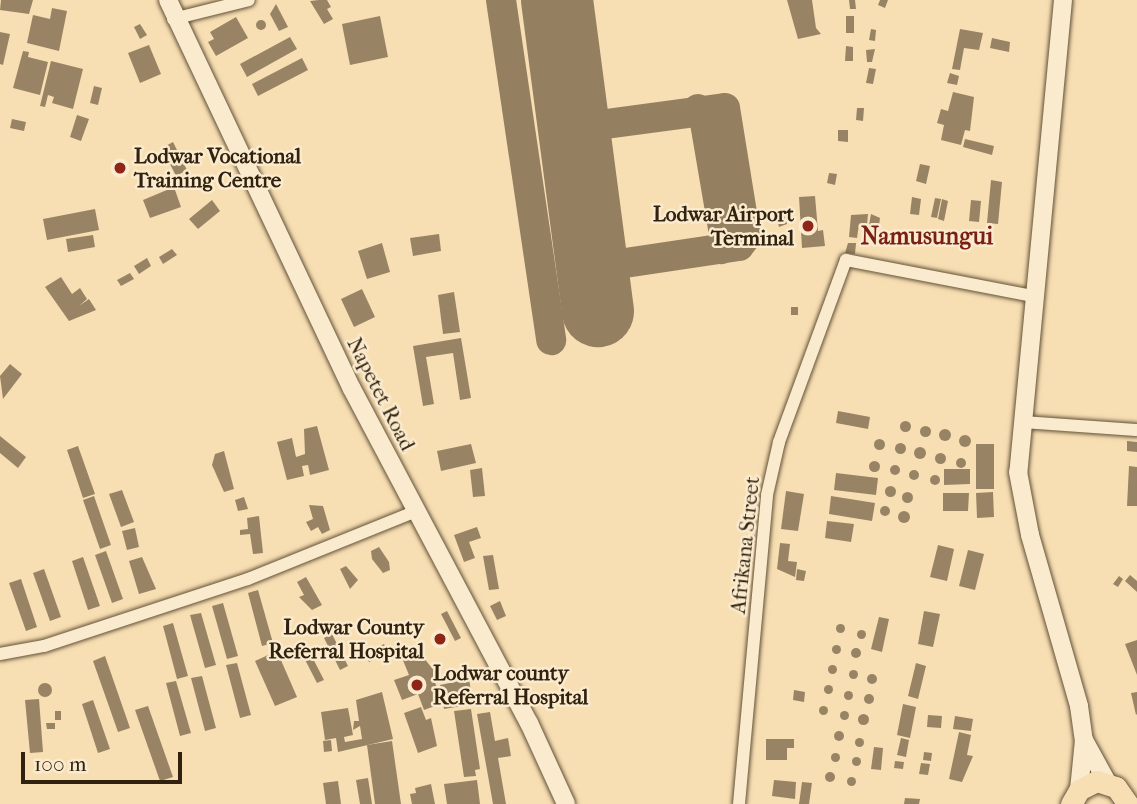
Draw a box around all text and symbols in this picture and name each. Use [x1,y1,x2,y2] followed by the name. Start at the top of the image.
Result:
[134,143,301,193] place label: Lodwar Vocational Training Centre
[112,160,128,176] marker: Lodwar Vocational Training Centre
[653,201,794,251] place label: Lodwar Airport Terminal
[800,218,816,234] marker: Lodwar Airport Terminal
[861,223,993,251] district label: Namusungui
[342,333,420,455] street label: Napetet Road
[725,475,765,615] street label: Afrikana Street
[269,614,424,664] place label: Lodwar County Referral Hospital
[430,629,450,649] marker: Lodwar County Referral Hospital
[433,660,588,710] place label: Lodwar county Referral Hospital
[407,675,427,695] marker: Lodwar county Referral Hospital
[24,738,186,782] scale bar
[34,752,87,776] text: 100 m

